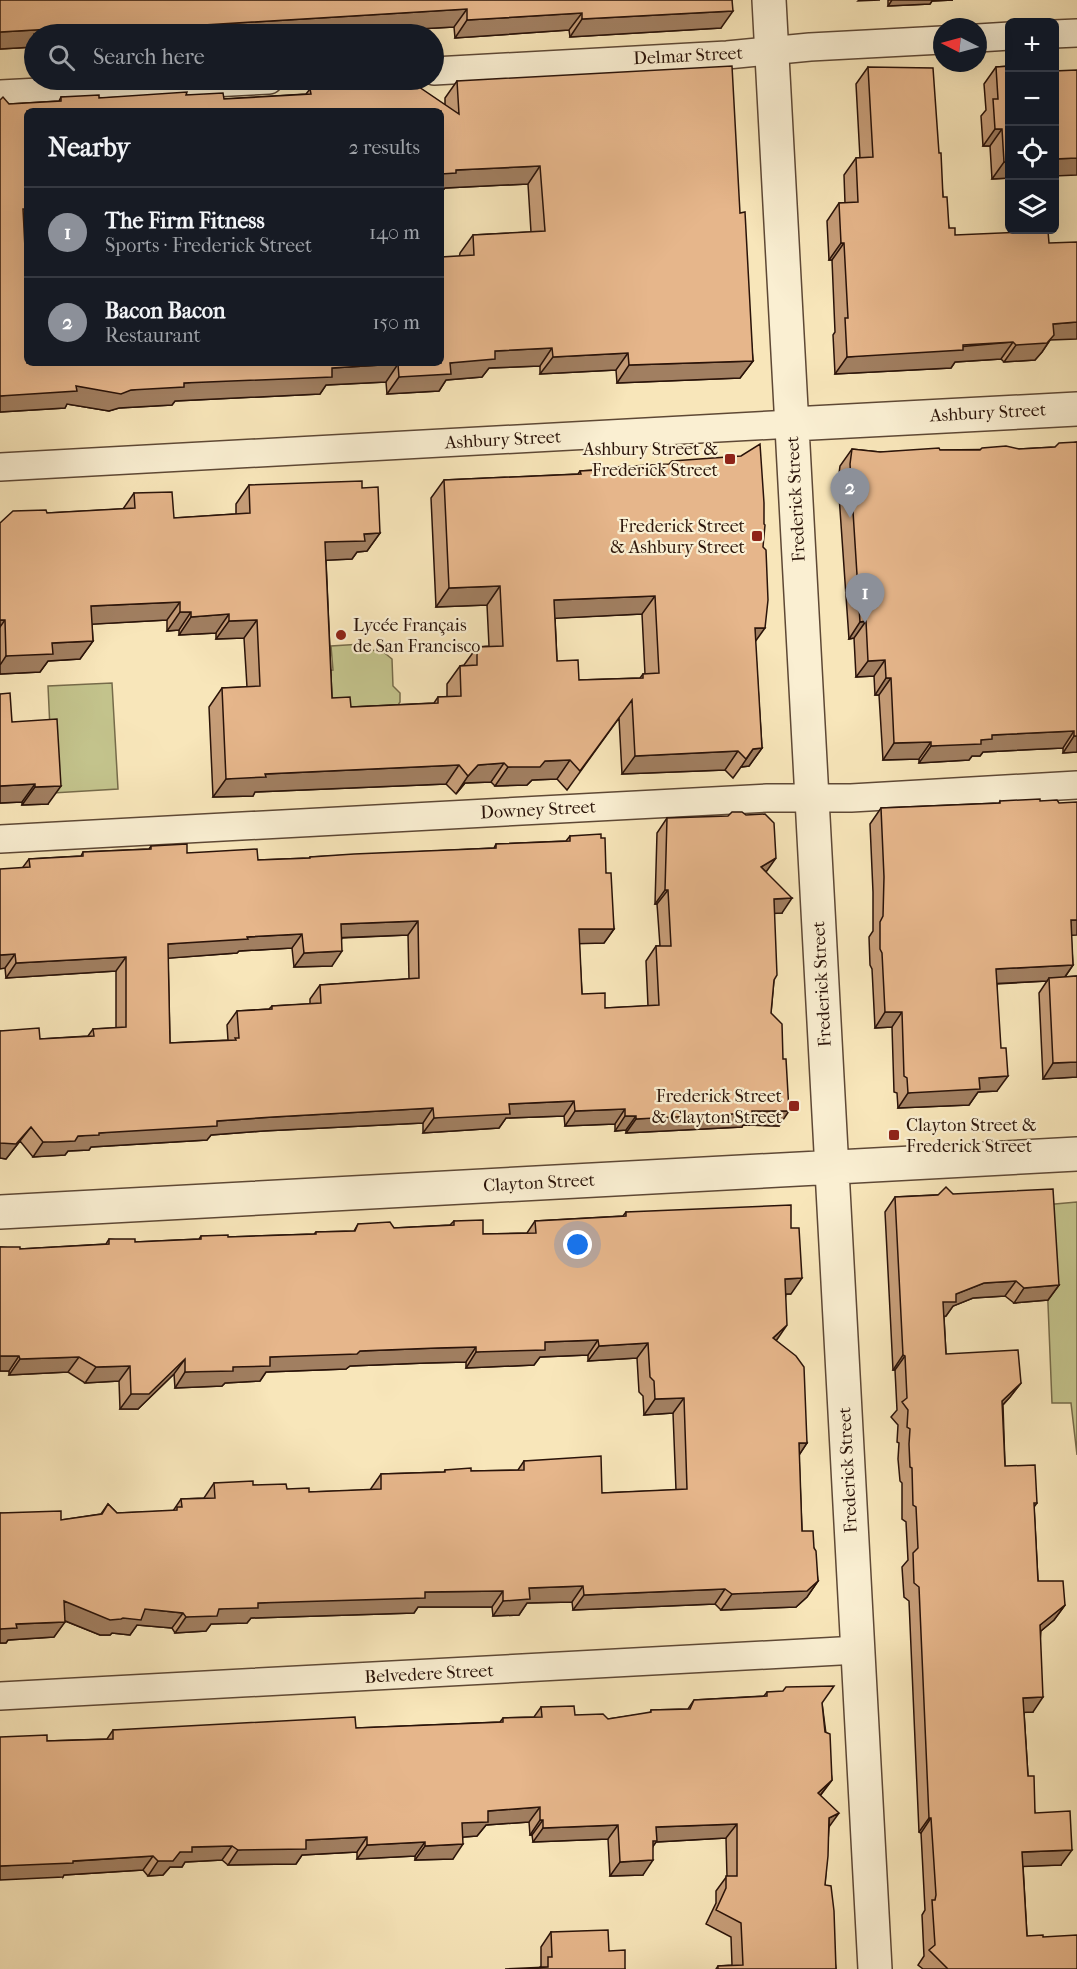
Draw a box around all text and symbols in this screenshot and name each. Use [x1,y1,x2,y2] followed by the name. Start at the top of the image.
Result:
[933,18,987,72] north arrow
[1005,18,1059,234] map controls
[1005,18,1059,72] button: +
[24,24,444,90] search box
[45,41,78,74] icon: search
[633,43,744,69] street label: Delmar Street
[93,44,205,70] text: Search here
[1005,72,1059,126] button: −
[1005,126,1059,180] button: locate
[48,132,130,163] text: Nearby
[349,136,420,159] text: 2 results
[1005,180,1059,234] button: layers
[105,208,265,234] text: The Firm Fitness
[64,221,71,244] text: 1
[369,221,420,244] text: 140 m
[105,234,312,257] text: Sports · Frederick Street
[105,298,226,324] text: Bacon Bacon
[62,311,73,334] text: 2
[372,311,420,334] text: 150 m
[105,324,201,347] text: Restaurant
[928,399,1047,427] street label: Ashbury Street
[443,426,562,454] street label: Ashbury Street
[782,435,810,563] street label: Frederick Street
[582,439,719,481] place label: Ashbury Street & Frederick Street
[723,452,737,466] marker: Ashbury Street & Frederick Street
[830,468,870,518] pin: 2
[610,516,746,558] place label: Frederick Street & Ashbury Street
[750,529,764,543] marker: Frederick Street & Ashbury Street
[846,574,884,623] pin: 1
[353,615,480,657] place label: Lycée Français de San Francisco
[334,628,348,642] marker: Lycée Français de San Francisco
[480,796,597,824] street label: Downey Street
[808,920,836,1048] street label: Frederick Street
[651,1086,783,1128] place label: Frederick Street & Clayton Street
[787,1099,801,1113] marker: Frederick Street & Clayton Street
[906,1115,1037,1157] place label: Clayton Street & Frederick Street
[887,1128,901,1142] marker: Clayton Street & Frederick Street
[483,1170,596,1196] street label: Clayton Street
[563,1230,592,1259] your location
[834,1406,862,1534] street label: Frederick Street
[364,1660,495,1688] street label: Belvedere Street

